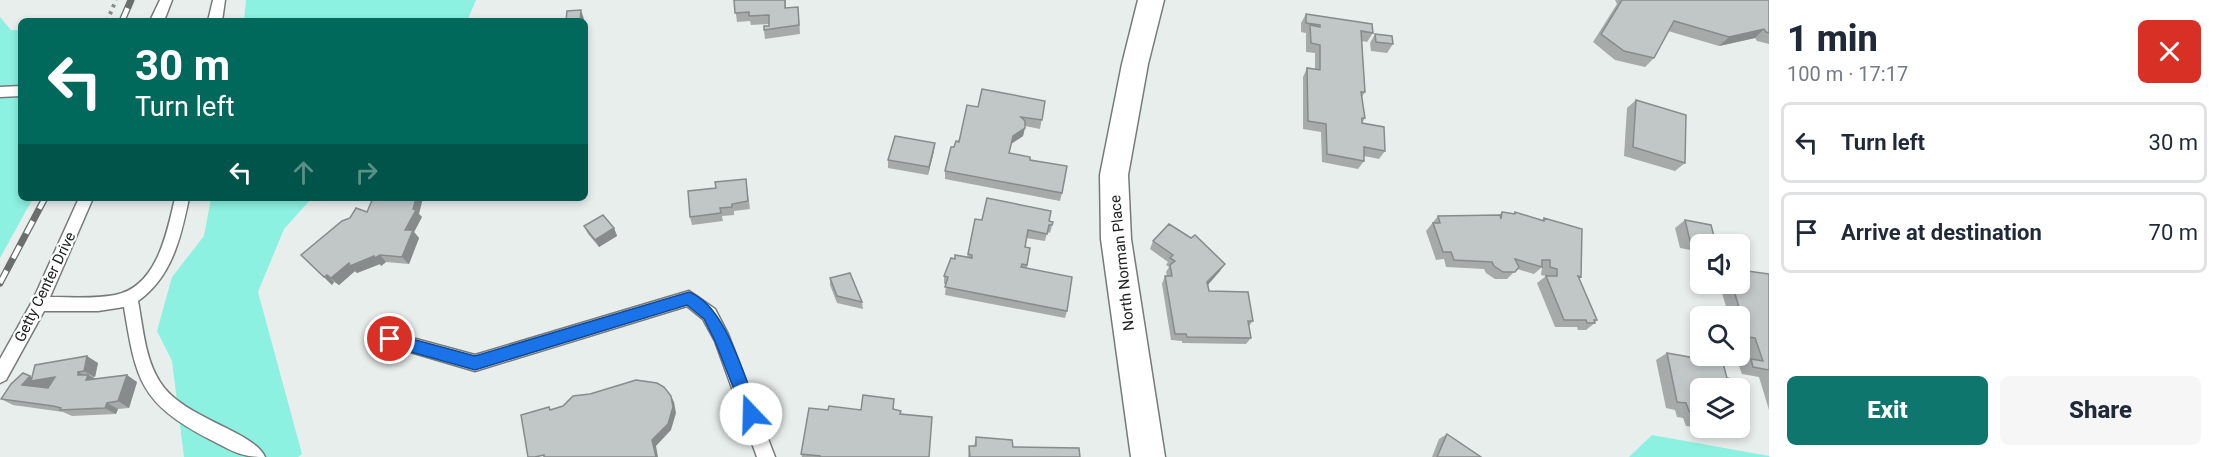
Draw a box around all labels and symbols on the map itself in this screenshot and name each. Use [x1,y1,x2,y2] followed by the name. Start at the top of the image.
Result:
[1106,194,1138,332] street label: North Norman Place
[11,229,79,345] street label: Getty Center Drive
[364,313,415,364] pin
[719,382,783,446] position arrow

